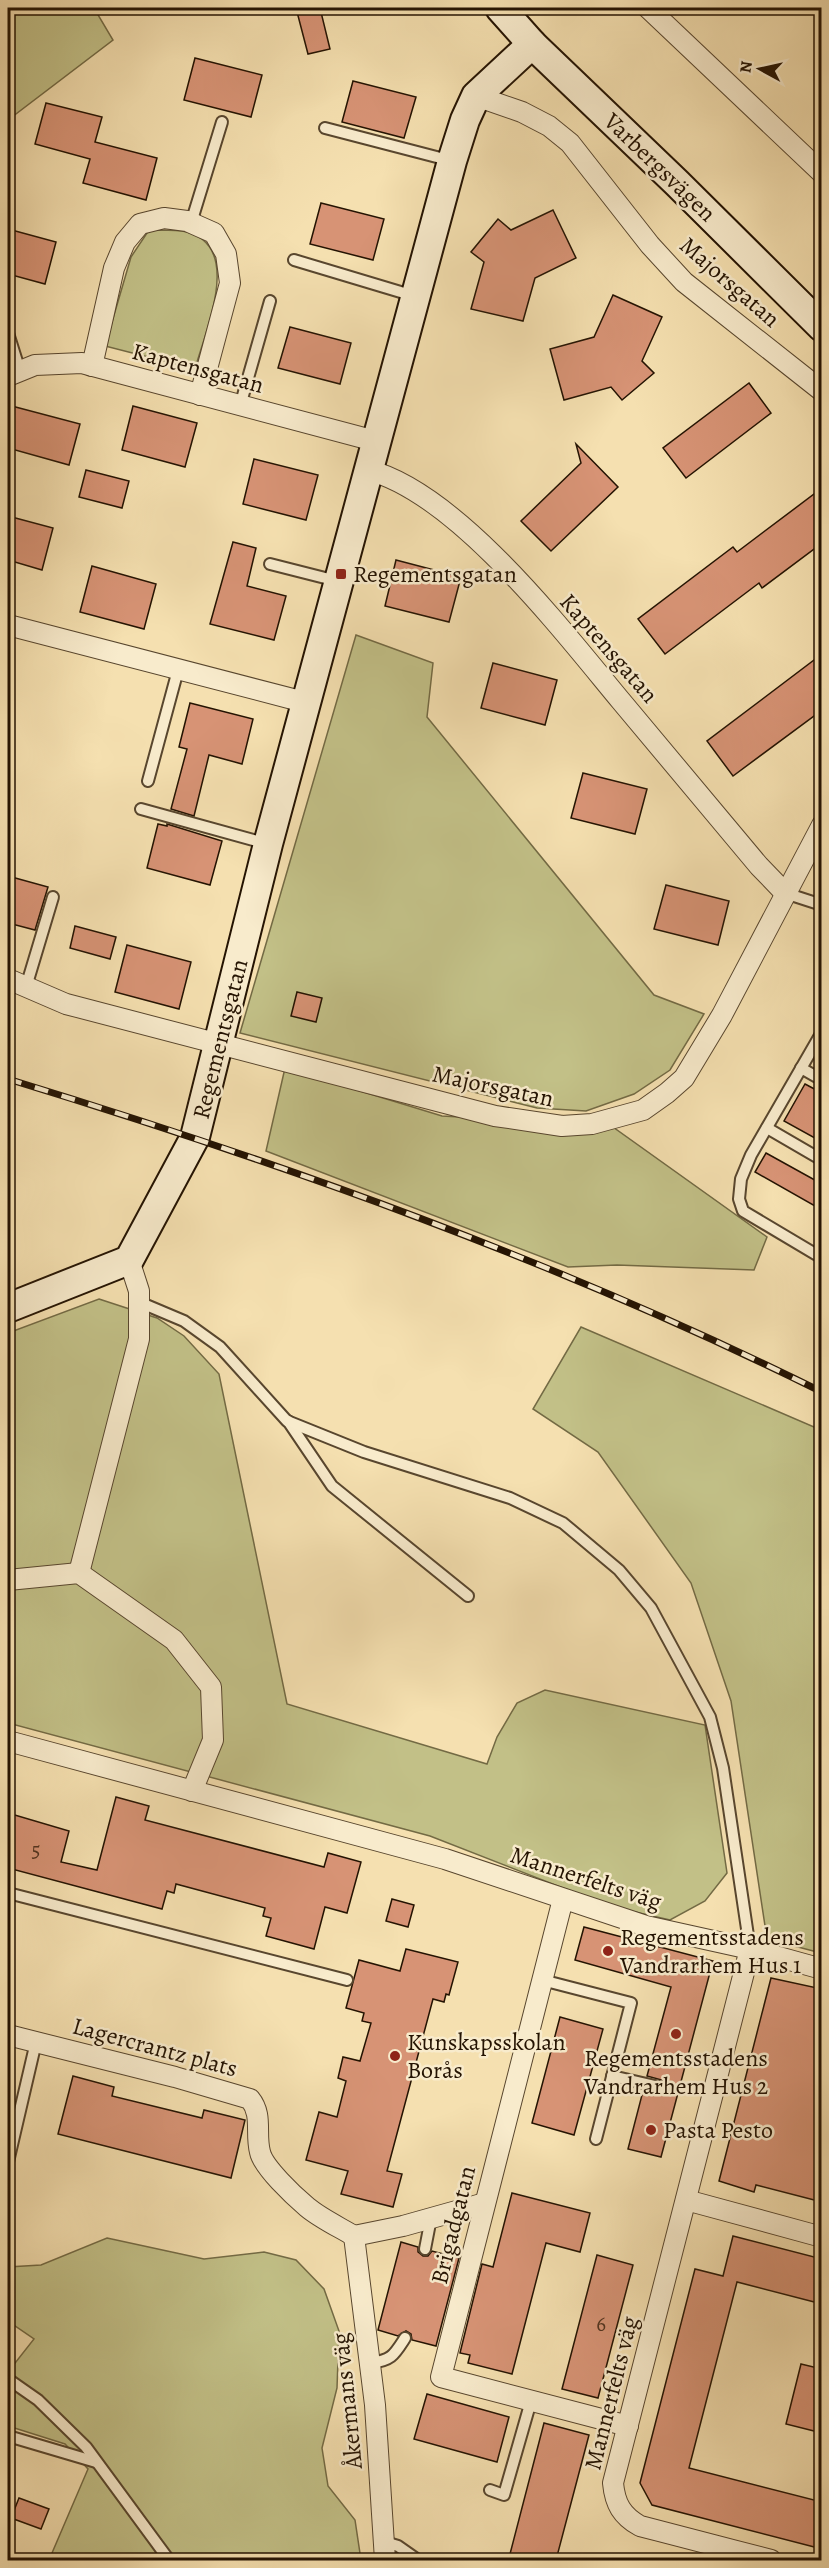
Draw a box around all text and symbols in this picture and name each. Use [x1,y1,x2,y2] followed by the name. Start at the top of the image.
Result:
[730,39,790,99] north arrow
[734,59,758,74] text: N
[596,105,723,229] street label: Varbergsvägen
[673,230,787,334] street label: Majorsgatan
[129,335,267,401] street label: Kaptensgatan
[353,558,517,590] place label: Regementsgatan
[334,567,348,581] marker: Regementsgatan
[553,586,665,710] street label: Kaptensgatan
[185,956,255,1122] street label: Regementsgatan
[429,1058,557,1114] street label: Majorsgatan
[31,1836,41,1864] house number: 5
[506,1838,666,1918] street label: Mannerfelts väg
[619,1921,804,1981] place label: Regementsstadens Vandrarhem Hus 1
[601,1944,615,1958] marker: Regementsstadens Vandrarhem Hus 1
[69,2010,241,2084] street label: Lagercrantz plats
[407,2026,566,2086] place label: Kunskapsskolan Borås
[669,2027,683,2041] marker: Regementsstadens Vandrarhem Hus 2
[583,2042,768,2102] place label: Regementsstadens Vandrarhem Hus 2
[388,2049,402,2063] marker: Kunskapsskolan Borås
[663,2114,773,2146] place label: Pasta Pesto
[644,2123,658,2137] marker: Pasta Pesto
[423,2162,483,2288] street label: Brigadgatan
[596,2310,606,2338] house number: 6
[576,2313,646,2473] street label: Mannerfelts väg
[324,2331,370,2472] street label: Åkermans väg

